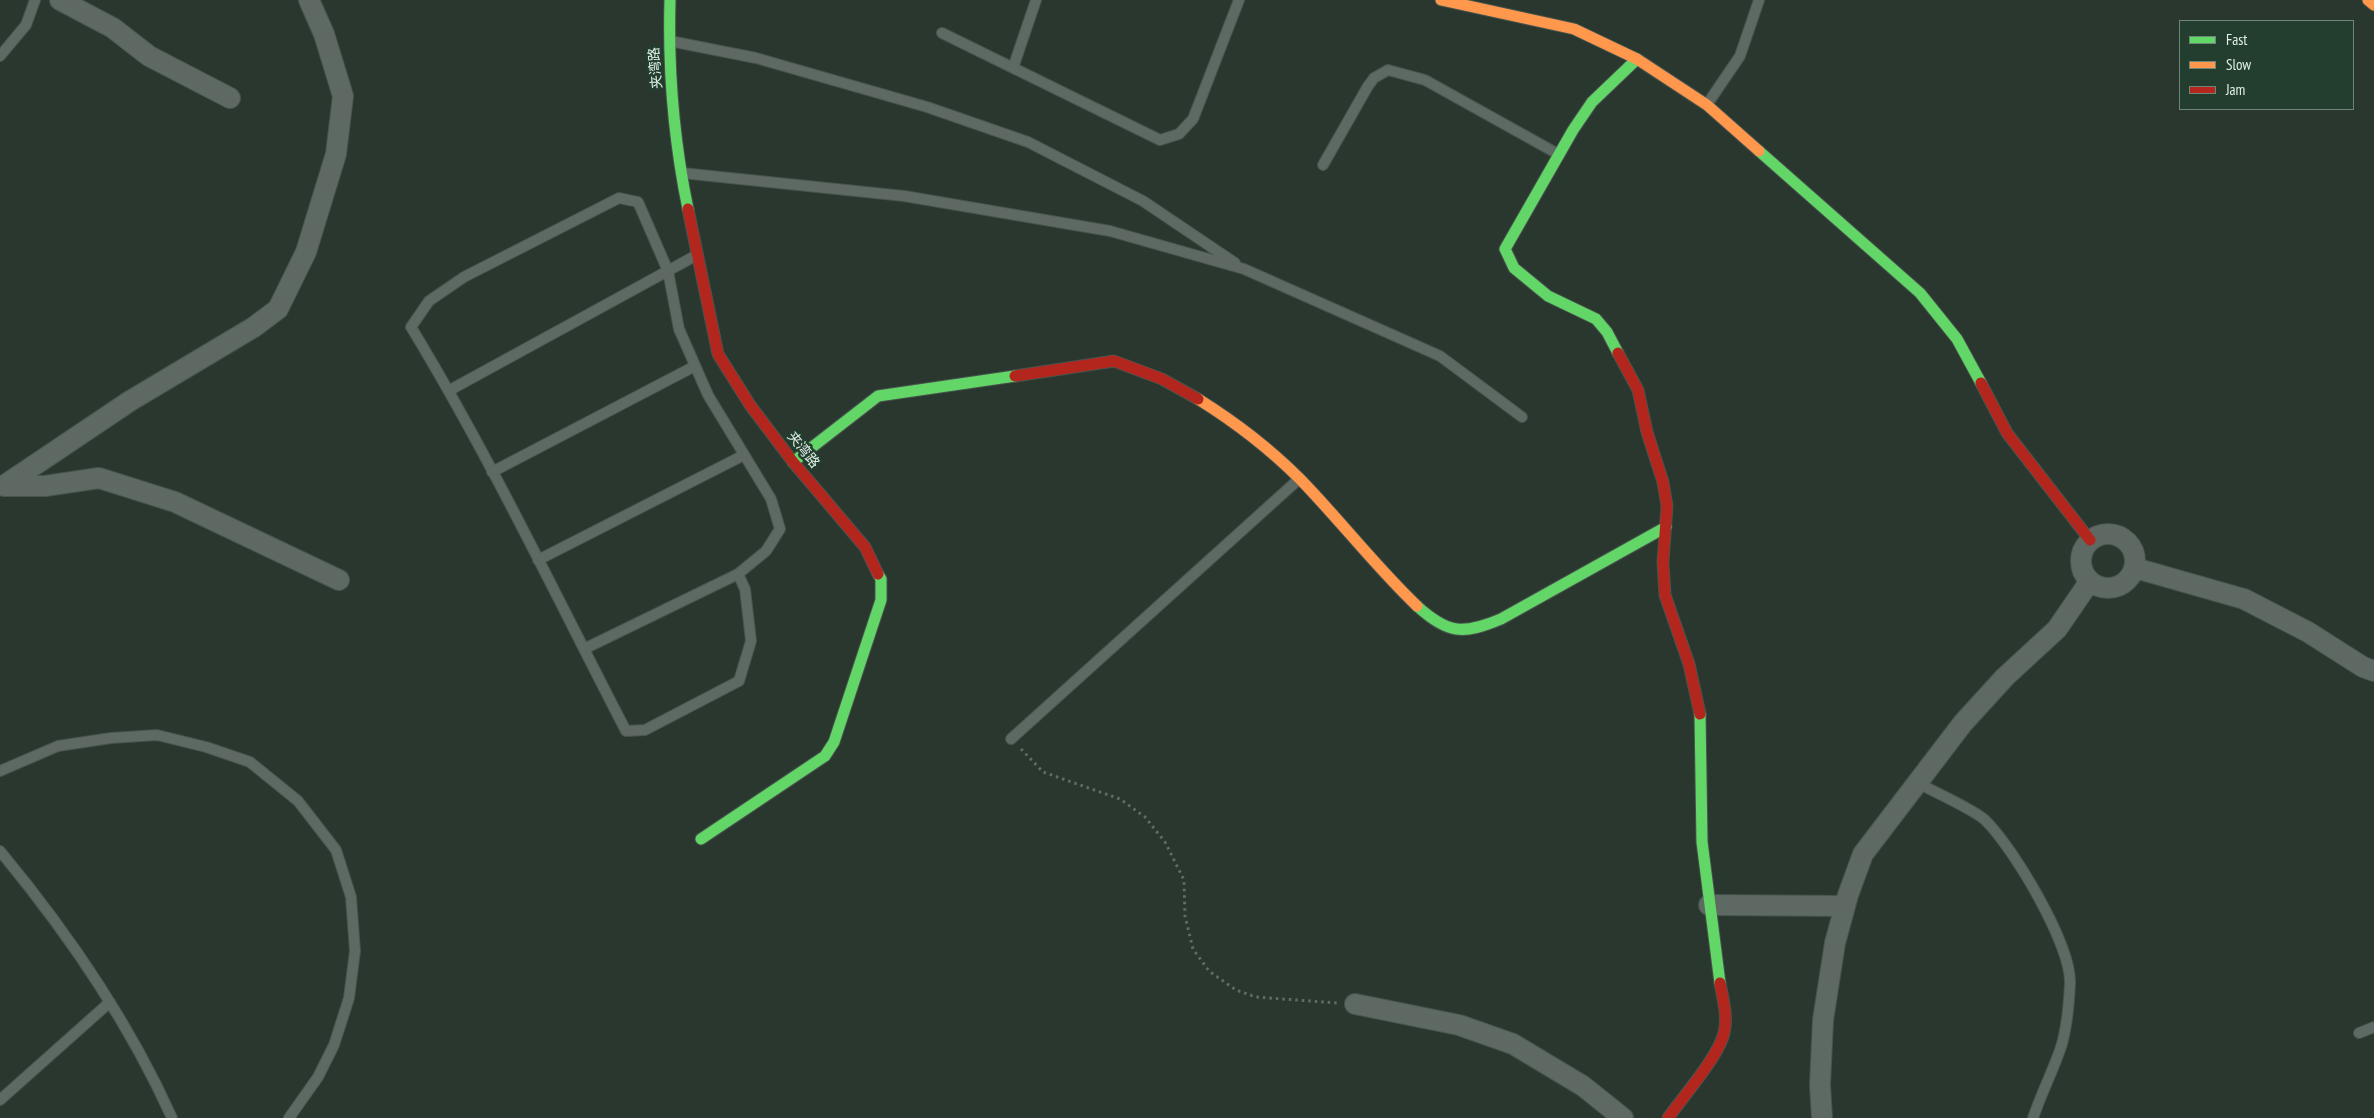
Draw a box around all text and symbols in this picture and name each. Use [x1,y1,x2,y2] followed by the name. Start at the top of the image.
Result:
[2179,20,2354,110] legend
[2226,30,2247,49] text: Fast
[646,46,666,90] street label: 夹湾路
[2226,55,2251,74] text: Slow
[2226,80,2245,99] text: Jam
[783,428,823,472] street label: 夹湾路

